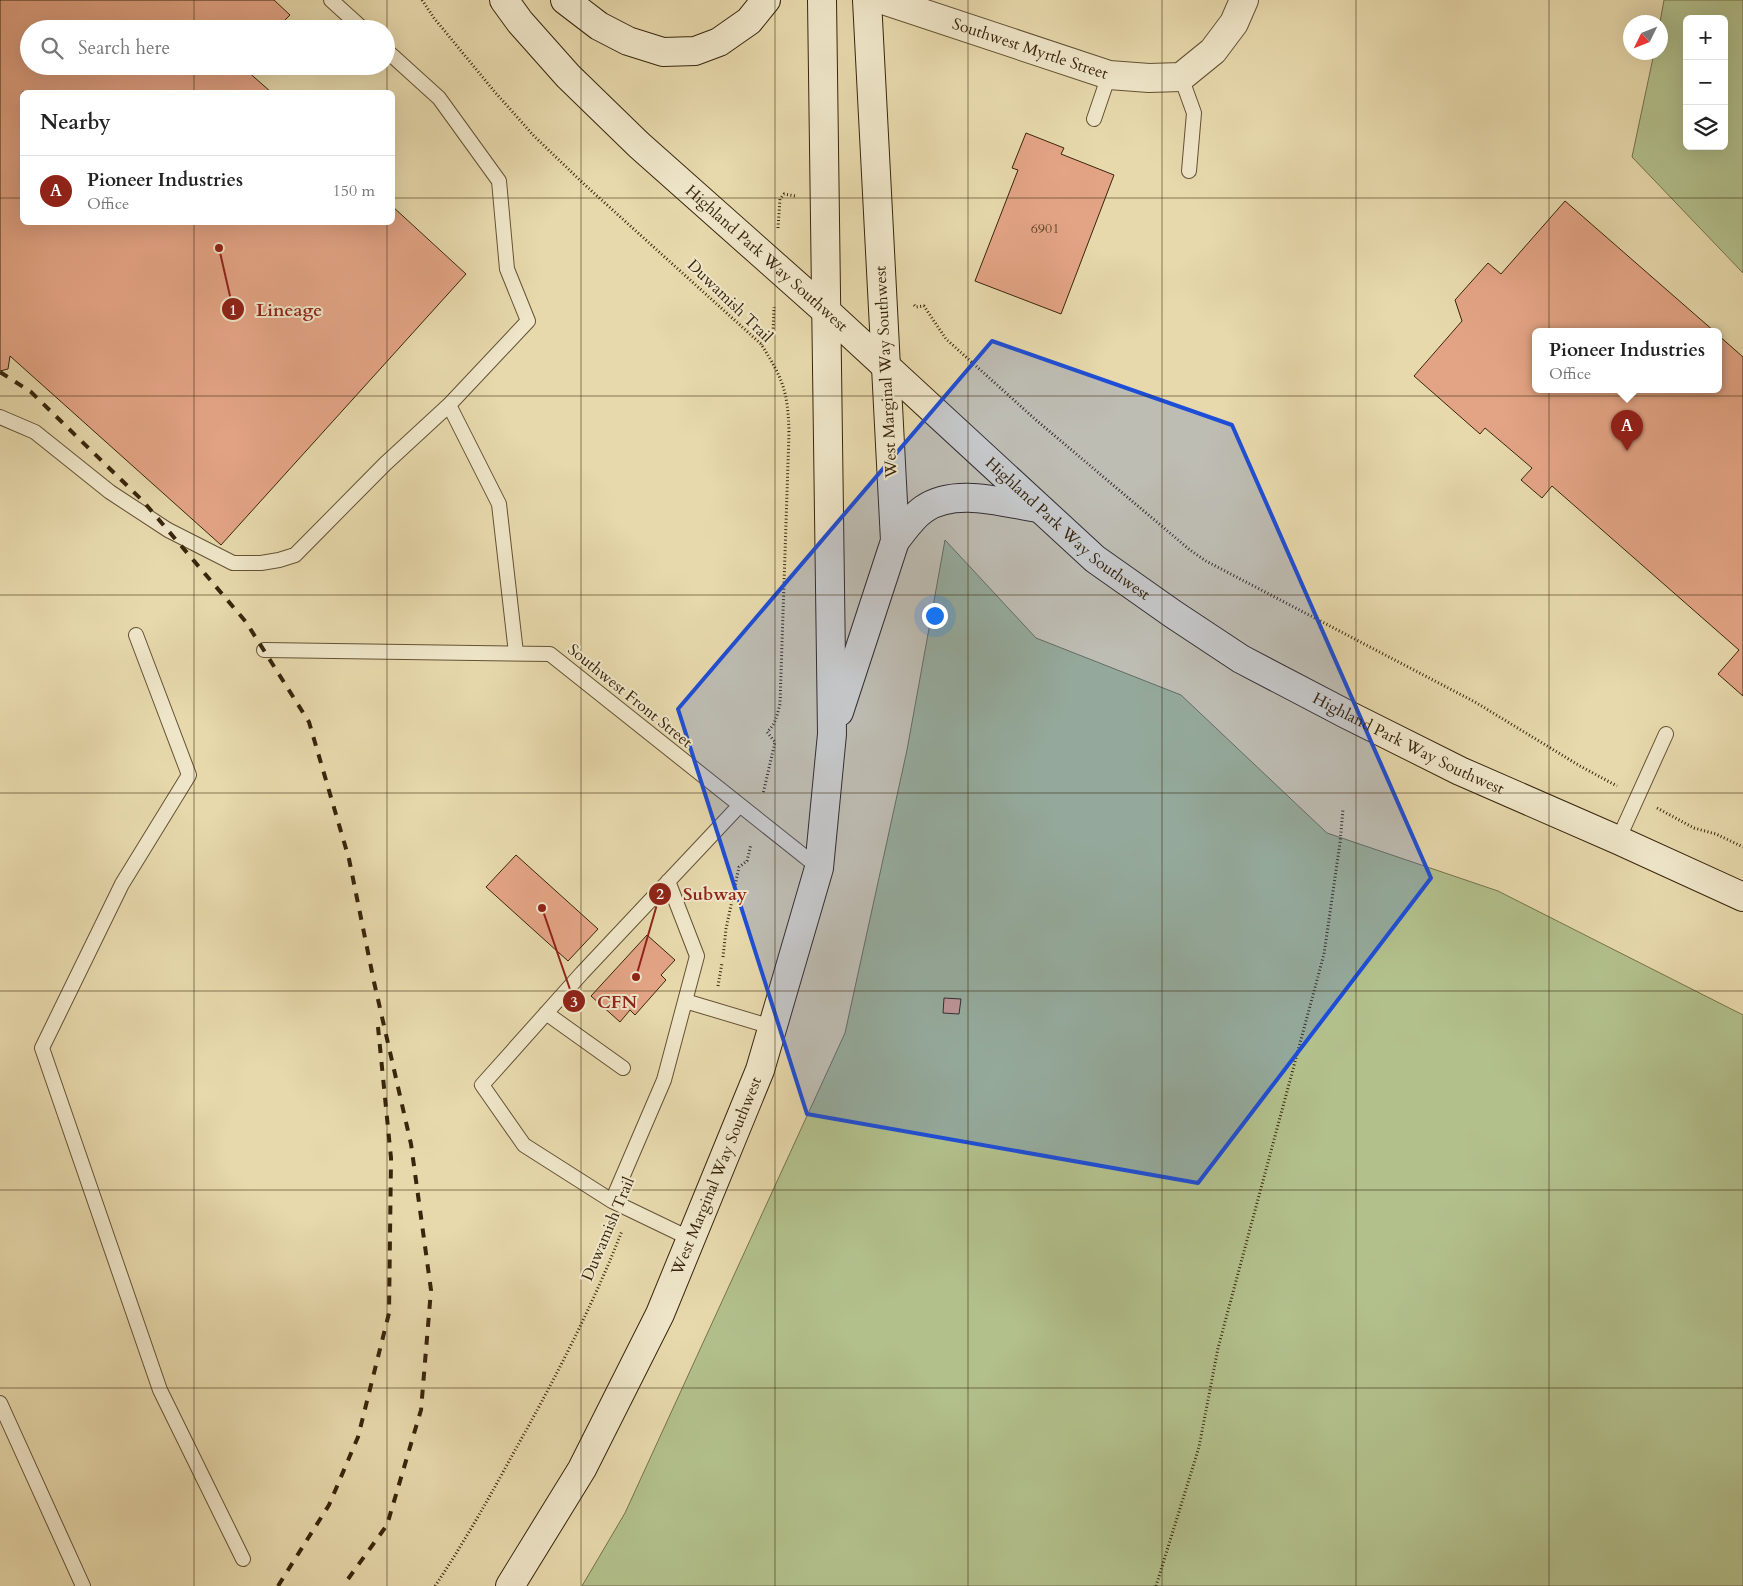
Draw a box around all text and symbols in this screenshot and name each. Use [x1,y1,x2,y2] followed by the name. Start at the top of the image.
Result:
[949,13,1111,85] street label: Southwest Myrtle Street
[1623,15,1668,60] north arrow
[1683,15,1728,150] map controls
[1683,15,1728,60] button: +
[20,20,395,75] search box
[38,34,66,62] icon: search
[78,35,170,61] text: Search here
[1683,60,1728,105] button: −
[1683,105,1728,150] button: layers
[40,108,111,137] text: Nearby
[87,167,243,193] text: Pioneer Industries
[50,180,62,202] text: A
[333,180,375,202] text: 150 m
[680,180,852,337] street label: Highland Park Way Southwest
[87,193,129,215] text: Office
[1031,219,1059,238] house number: 6901
[682,255,778,347] street label: Duwamish Trail
[869,265,903,480] street label: West Marginal Way Southwest
[221,293,332,326] callout: Lineage
[256,298,322,323] text: Lineage
[229,300,237,320] text: 1
[1532,328,1722,393] popup
[1549,337,1705,363] text: Pioneer Industries
[1549,363,1591,385] text: Office
[1611,410,1643,451] pin: A
[980,452,1154,605] street label: Highland Park Way Southwest
[922,603,948,629] your location
[563,639,697,753] street label: Southwest Front Street
[1309,687,1508,800] street label: Highland Park Way Southwest
[648,877,757,910] callout: Subway
[683,882,748,907] text: Subway
[656,884,664,904] text: 2
[562,985,647,1018] callout: CFN
[597,990,637,1015] text: CFN
[570,992,578,1012] text: 3
[666,1074,767,1279] street label: West Marginal Way Southwest
[576,1174,640,1284] street label: Duwamish Trail

